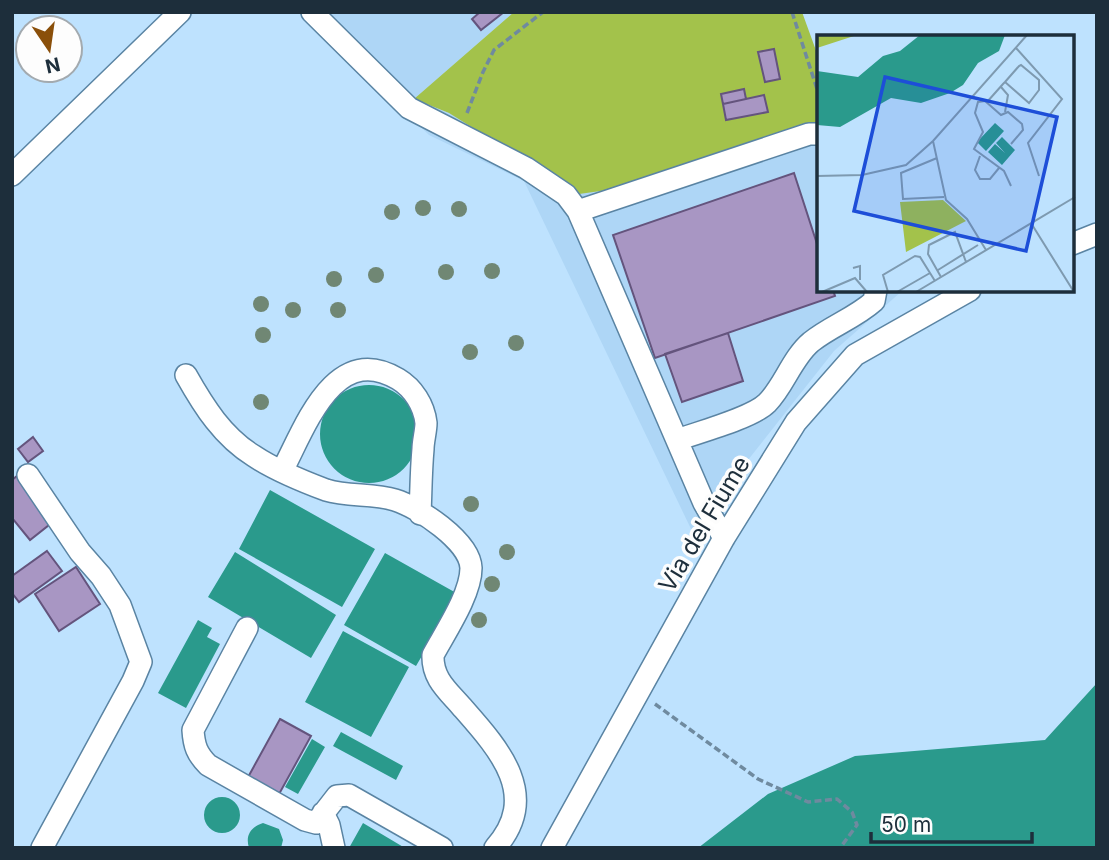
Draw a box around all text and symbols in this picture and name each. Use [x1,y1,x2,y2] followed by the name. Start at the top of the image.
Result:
[14,14,84,84] north arrow
[817,35,1074,292] inset map
[43,52,62,78] text: N
[652,451,756,597] street label: Via del Fiume
[871,800,1032,844] scale bar
[881,812,931,837] text: 50 m

